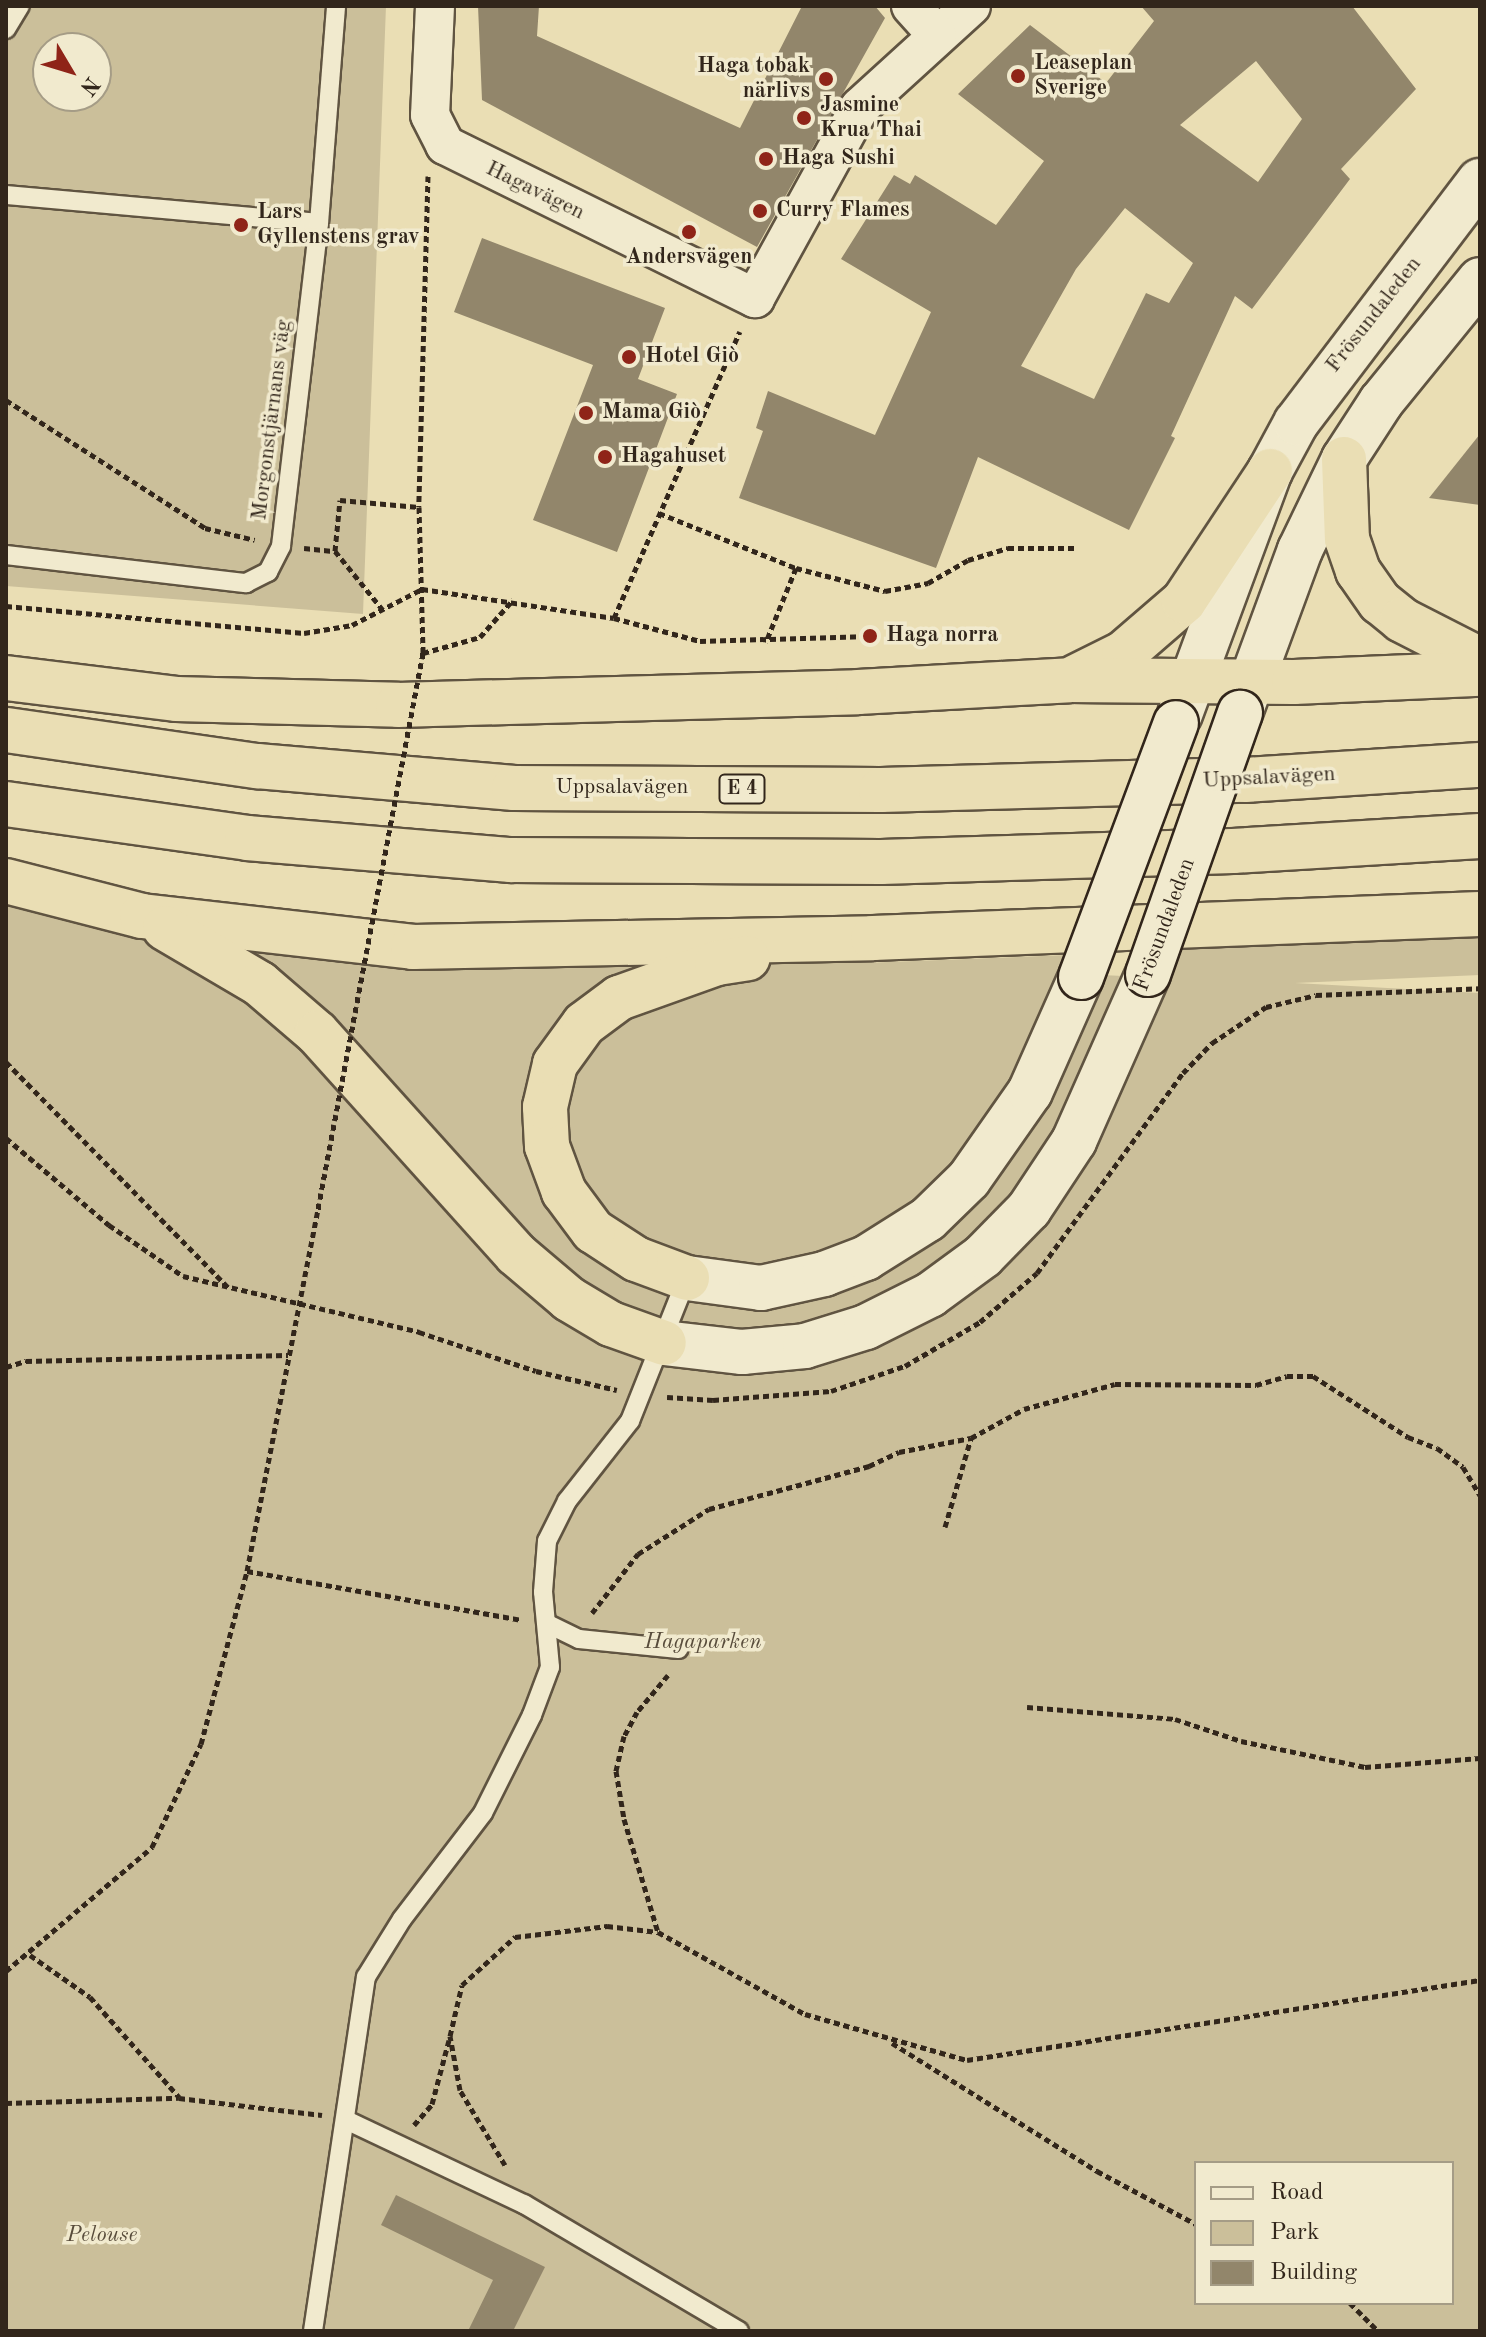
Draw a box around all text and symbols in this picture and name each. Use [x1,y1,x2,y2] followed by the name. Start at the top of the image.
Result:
[32,32,112,112] north arrow
[1034,50,1132,102] place label: Leaseplan Sverige
[697,53,810,104] place label: Haga tobak närlivs
[1009,67,1027,85] marker: Leaseplan Sverige
[817,70,835,88] marker: Haga tobak närlivs
[75,72,103,99] text: N
[820,92,922,144] place label: Jasmine Krua Thai
[795,109,813,127] marker: Jasmine Krua Thai
[782,146,895,172] place label: Haga Sushi
[757,150,775,168] marker: Haga Sushi
[481,156,589,226] street label: Hagavägen
[776,198,910,224] place label: Curry Flames
[257,199,420,250] place label: Lars Gyllenstens grav
[751,202,769,220] marker: Curry Flames
[232,216,250,234] marker: Lars Gyllenstens grav
[680,223,698,241] marker: Andersvägen
[626,245,752,271] place label: Andersvägen
[1321,252,1427,378] street label: Frösundaleden
[247,318,297,522] street label: Morgonstjärnans väg
[645,344,739,370] place label: Hotel Giò
[620,348,638,366] marker: Hotel Giò
[602,400,701,426] place label: Mama Giò
[577,404,595,422] marker: Mama Giò
[621,444,726,470] place label: Hagahuset
[596,448,614,466] marker: Hagahuset
[886,623,998,649] place label: Haga norra
[861,627,879,645] marker: Haga norra
[1202,761,1336,795] street label: Uppsalavägen
[718,773,766,805] road number: E 4
[556,775,688,801] street label: Uppsalavägen
[1129,855,1201,995] street label: Frösundaleden
[644,1630,762,1656] park label: Hagaparken
[1194,2161,1454,2305] legend
[1270,2181,1323,2205] text: Road
[1270,2221,1319,2245] text: Park
[67,2223,137,2249] park label: Pelouse
[1270,2261,1357,2285] text: Building

